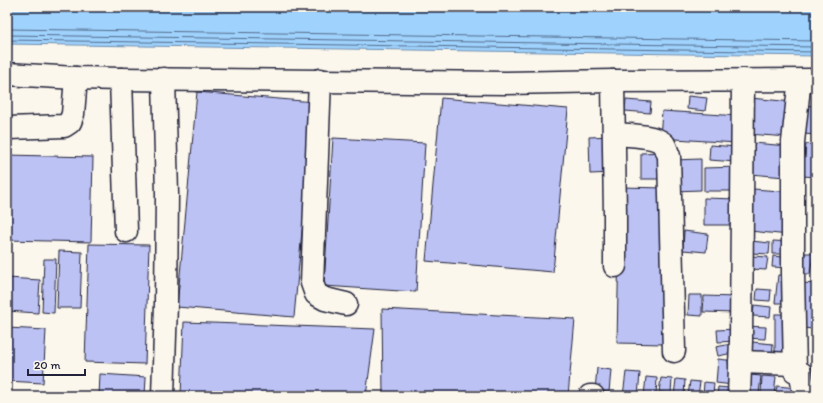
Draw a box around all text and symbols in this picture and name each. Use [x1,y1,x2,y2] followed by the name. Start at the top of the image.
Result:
[28,351,85,377] scale bar
[34,358,61,372] text: 20 m

